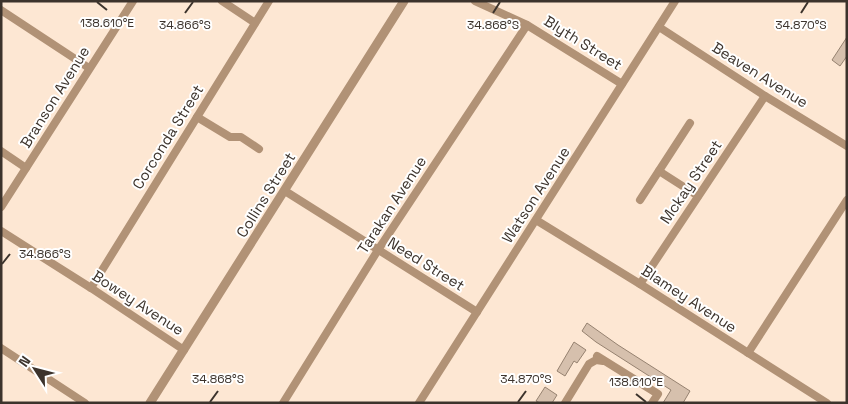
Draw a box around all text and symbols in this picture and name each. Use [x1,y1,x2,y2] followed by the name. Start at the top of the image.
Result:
[541,11,626,74] street label: Blyth Street
[80,15,134,31] text: 138.610°E
[159,17,211,33] text: 34.866°S
[467,17,519,33] text: 34.868°S
[775,17,827,33] text: 34.870°S
[709,38,812,112] street label: Beaven Avenue
[16,42,93,151] street label: Branson Avenue
[128,81,207,193] street label: Corconda Street
[656,136,726,227] street label: Mckay Street
[497,143,574,246] street label: Watson Avenue
[232,149,299,241] street label: Collins Street
[353,152,430,257] street label: Tarakan Avenue
[384,232,468,295] street label: Need Street
[19,246,71,262] text: 34.866°S
[638,261,741,337] street label: Blamey Avenue
[89,266,188,339] street label: Bowey Avenue
[10,344,60,394] north arrow
[14,352,35,370] text: N
[192,371,244,387] text: 34.868°S
[500,371,552,387] text: 34.870°S
[609,374,663,390] text: 138.610°E

